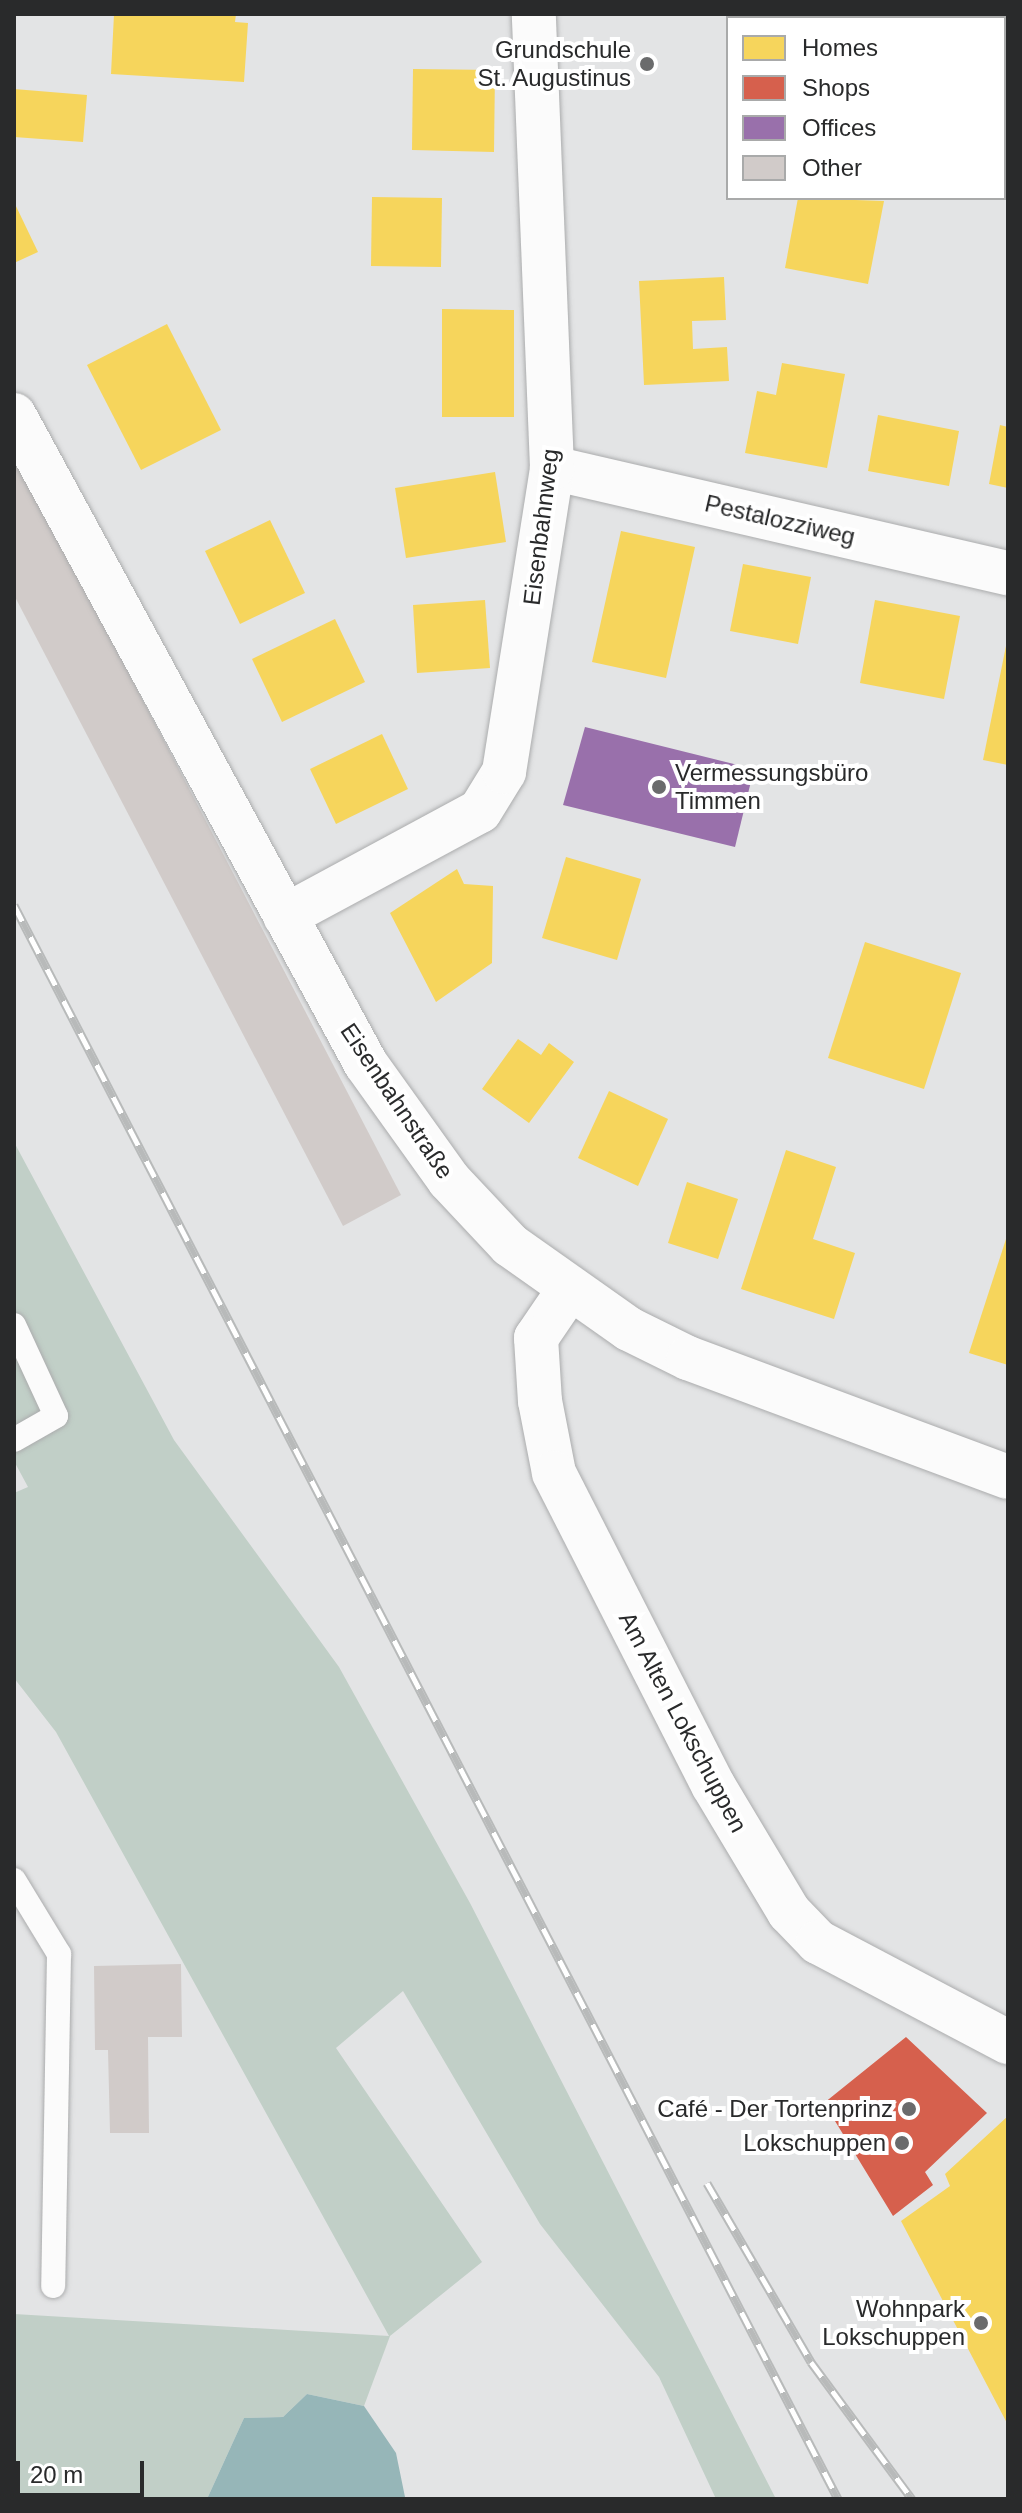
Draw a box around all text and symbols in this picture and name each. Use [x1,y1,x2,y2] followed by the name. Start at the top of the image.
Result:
[726,16,1006,200] legend
[802,34,878,61] text: Homes
[476,36,631,92] place label: Grundschule St. Augustinus
[638,55,656,73] marker: Grundschule St. Augustinus
[802,74,870,101] text: Shops
[802,114,876,141] text: Offices
[802,154,862,181] text: Other
[517,447,565,607] street label: Eisenbahnweg
[702,489,858,551] street label: Pestalozziweg
[675,759,868,815] place label: Vermessungsbüro Timmen
[650,778,668,796] marker: Vermessungsbüro Timmen
[334,1018,460,1184] street label: Eisenbahnstraße
[612,1606,754,1838] street label: Am Alten Lokschuppen
[657,2095,893,2123] place label: Café - Der Tortenprinz
[900,2100,918,2118] marker: Café - Der Tortenprinz
[743,2129,886,2157] place label: Lokschuppen
[893,2134,911,2152] marker: Lokschuppen
[822,2295,965,2351] place label: Wohnpark Lokschuppen
[972,2314,990,2332] marker: Wohnpark Lokschuppen
[20,2445,148,2495] scale bar
[30,2461,83,2488] text: 20 m

